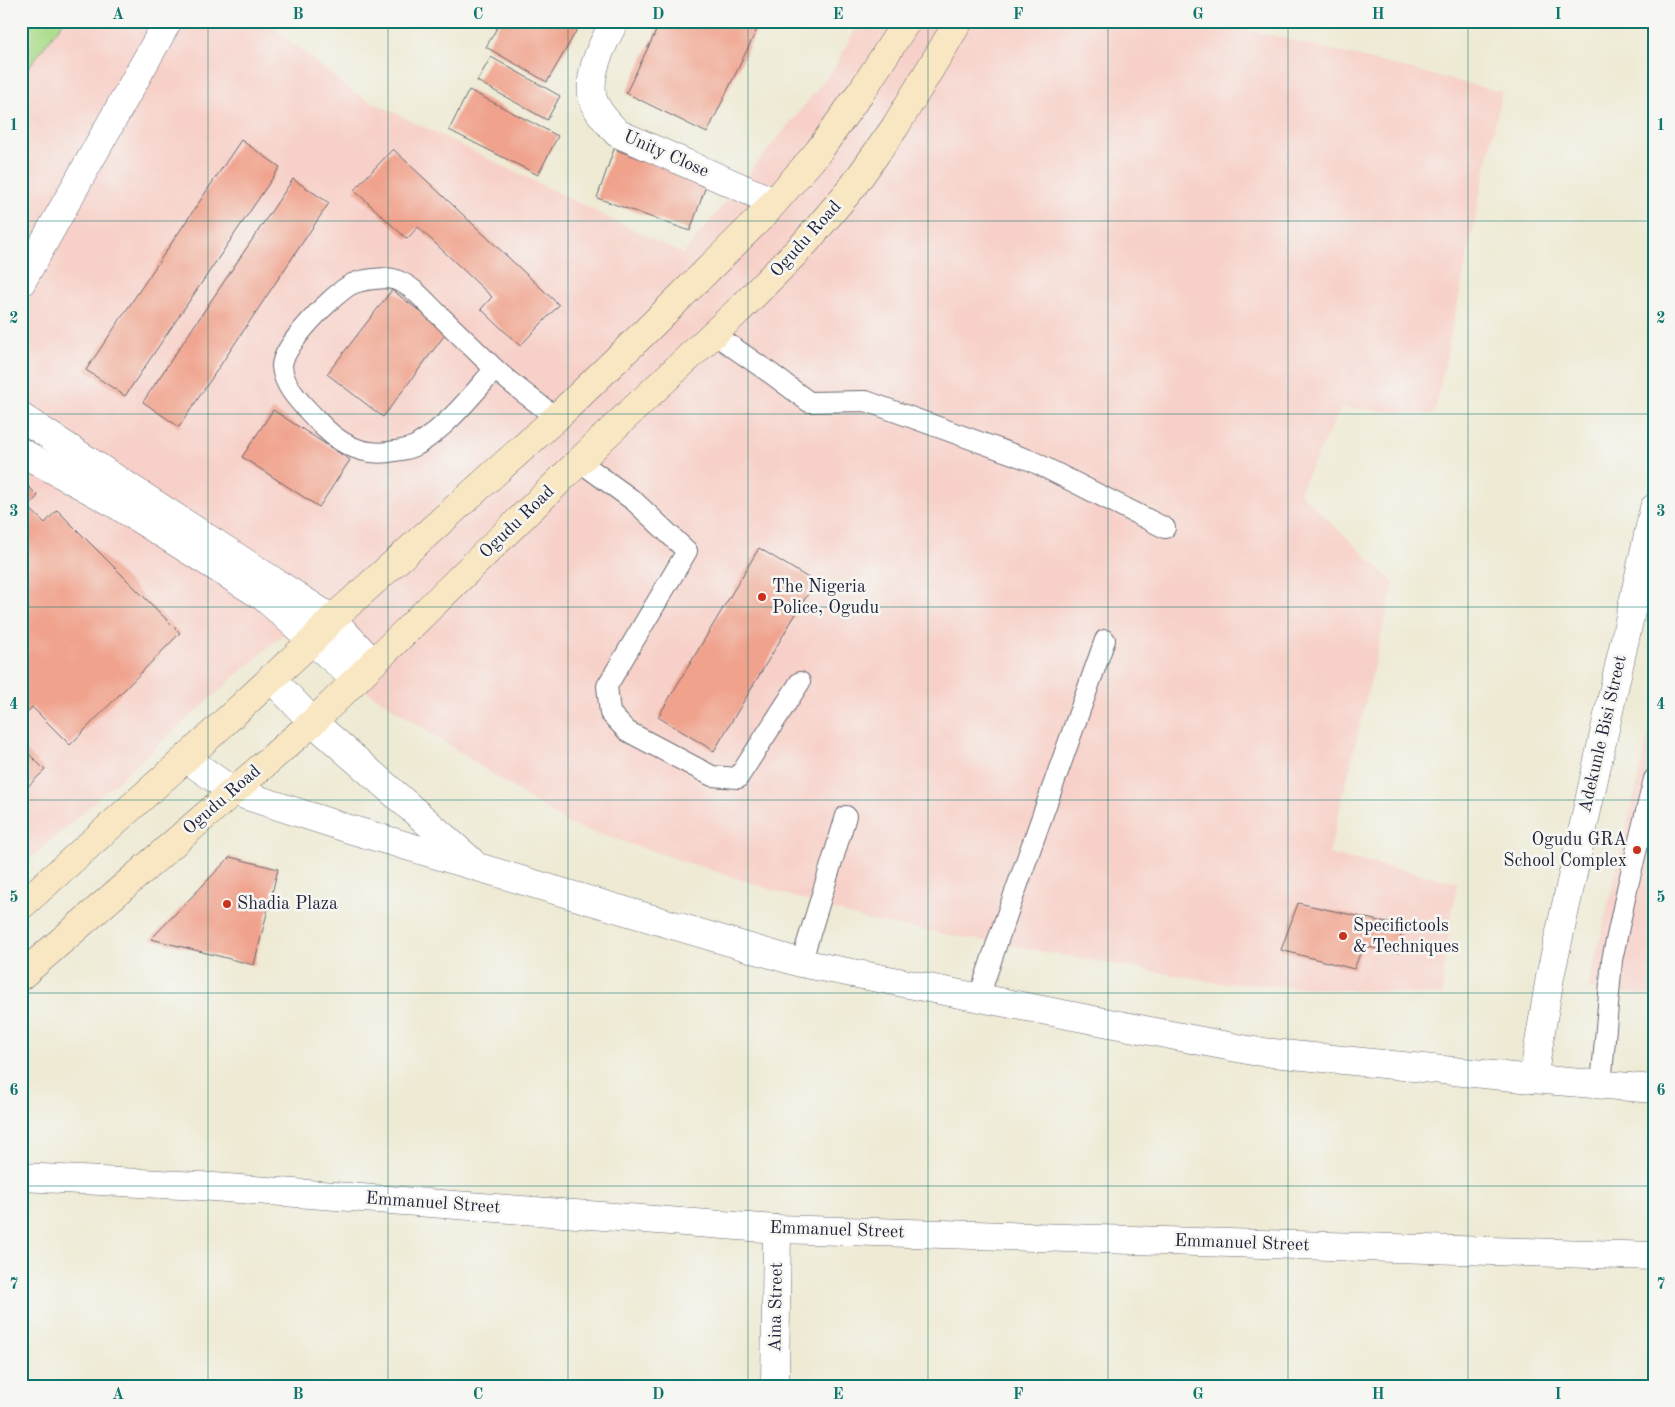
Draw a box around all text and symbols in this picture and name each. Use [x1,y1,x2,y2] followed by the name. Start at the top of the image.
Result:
[112,7,124,23] text: A
[292,7,304,23] text: B
[473,7,483,23] text: C
[652,7,664,23] text: D
[832,7,844,23] text: E
[1013,7,1024,23] text: F
[1192,7,1204,23] text: G
[1371,7,1385,23] text: H
[1554,7,1562,23] text: I
[9,118,19,134] text: 1
[1656,118,1666,134] text: 1
[621,127,711,181] street label: Unity Close
[767,197,845,281] street label: Ogudu Road
[9,311,19,327] text: 2
[1656,311,1666,327] text: 2
[476,482,558,562] street label: Ogudu Road
[9,504,19,520] text: 3
[1656,504,1666,520] text: 3
[772,578,879,617] place label: The Nigeria Police, Ogudu
[756,591,768,603] marker: The Nigeria Police, Ogudu
[1576,654,1630,814] street label: Adekunle Bisi Street
[9,697,19,713] text: 4
[1656,697,1666,713] text: 4
[180,762,264,838] street label: Ogudu Road
[1503,831,1627,870] place label: Ogudu GRA School Complex
[1631,844,1643,856] marker: Ogudu GRA School Complex
[9,890,19,906] text: 5
[1656,890,1666,906] text: 5
[237,895,338,913] place label: Shadia Plaza
[221,898,233,910] marker: Shadia Plaza
[1353,917,1459,956] place label: Specifictools & Techniques
[1337,930,1349,942] marker: Specifictools & Techniques
[9,1083,19,1099] text: 6
[1656,1083,1666,1099] text: 6
[365,1189,501,1217] street label: Emmanuel Street
[769,1219,905,1241] street label: Emmanuel Street
[1174,1232,1310,1254] street label: Emmanuel Street
[766,1262,786,1352] street label: Aina Street
[9,1277,19,1293] text: 7
[1656,1277,1666,1293] text: 7
[112,1387,124,1403] text: A
[292,1387,304,1403] text: B
[473,1387,483,1403] text: C
[652,1387,664,1403] text: D
[832,1387,844,1403] text: E
[1013,1387,1024,1403] text: F
[1192,1387,1204,1403] text: G
[1371,1387,1385,1403] text: H
[1554,1387,1562,1403] text: I

